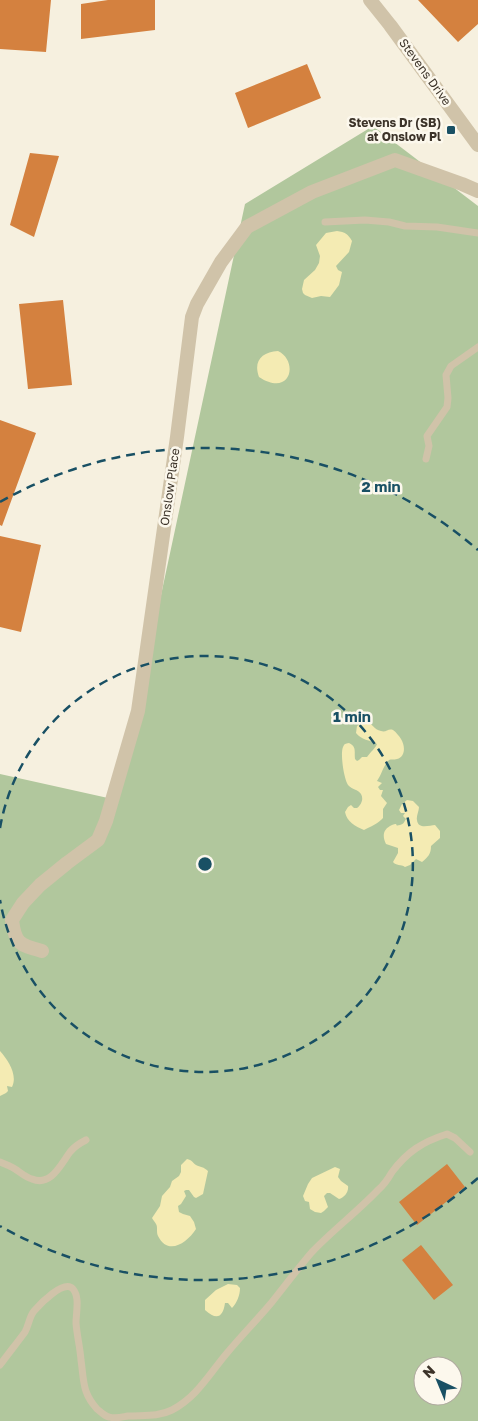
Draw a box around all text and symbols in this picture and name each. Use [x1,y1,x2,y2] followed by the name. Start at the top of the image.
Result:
[396,35,455,108] street label: Stevens Drive
[349,115,441,144] place label: Stevens Dr (SB) at Onslow Pl
[445,124,457,136] marker: Stevens Dr (SB) at Onslow Pl
[157,447,182,527] street label: Onslow Place
[361,477,401,495] text: 2 min
[333,707,371,725] text: 1 min
[196,855,214,873] centre of rings
[413,1356,463,1406] north arrow
[419,1361,438,1381] text: N

